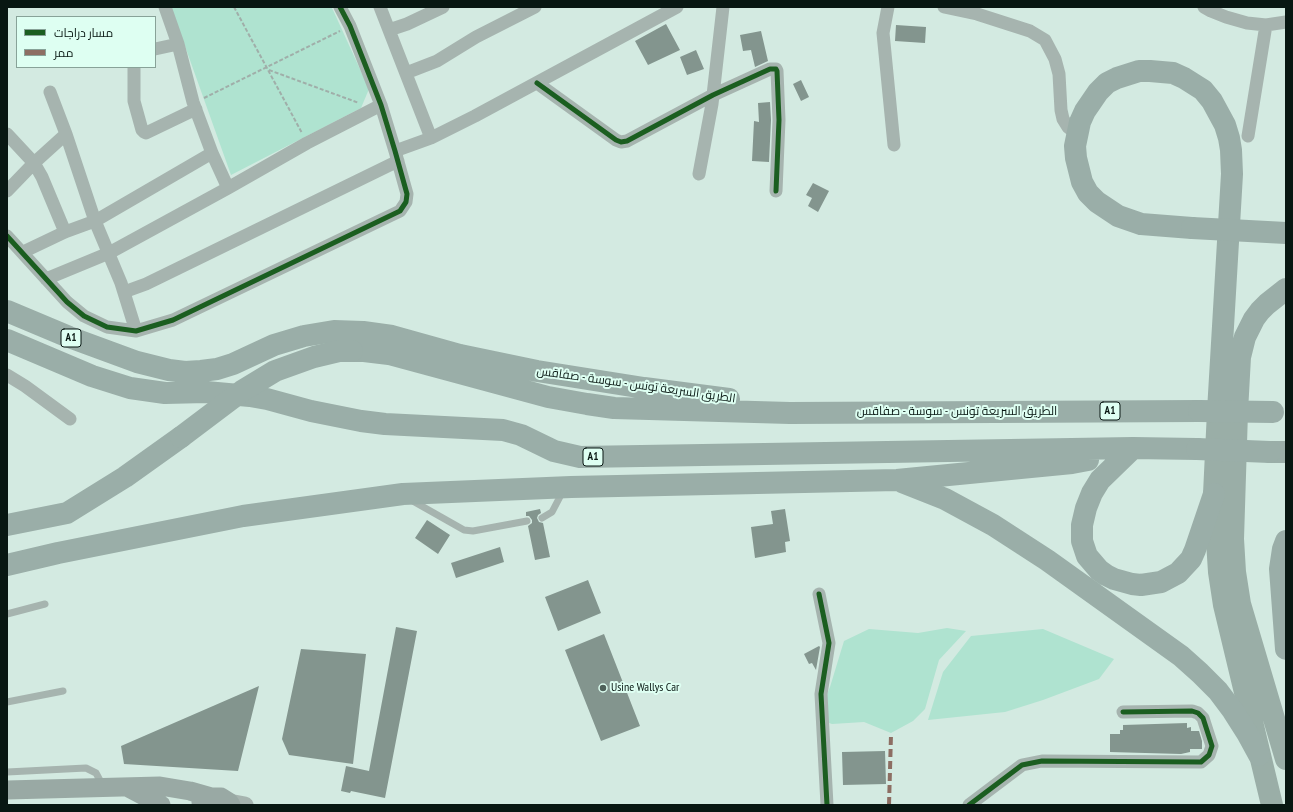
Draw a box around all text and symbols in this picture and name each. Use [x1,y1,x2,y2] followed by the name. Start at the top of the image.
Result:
[16,16,156,68] legend
[54,25,113,40] text: مسار دراجات
[54,45,73,60] text: ممر
[61,329,81,347] road number: A1
[536,364,736,406] street label: الطريق السريعة تونس - سوسة - صفاقس
[1100,402,1120,420] road number: A1
[857,405,1057,419] street label: الطريق السريعة تونس - سوسة - صفاقس
[583,448,603,466] road number: A1
[611,681,679,695] place label: Usine Wallys Car
[598,683,608,693] marker: Usine Wallys Car

